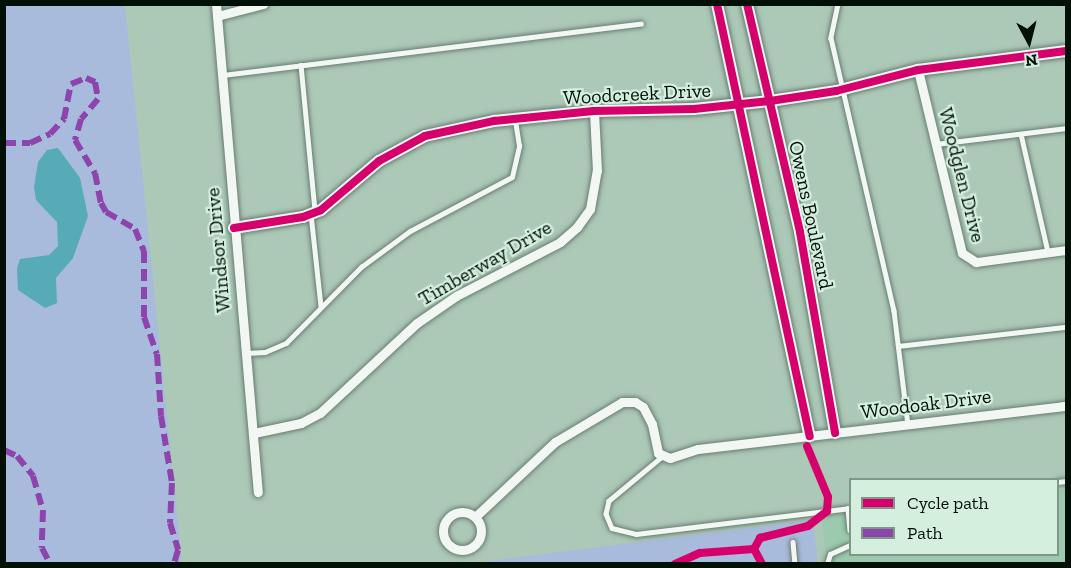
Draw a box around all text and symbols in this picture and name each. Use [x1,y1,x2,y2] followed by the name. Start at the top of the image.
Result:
[999,12,1059,72] north arrow
[1024,50,1038,71] text: N
[563,78,711,110] street label: Woodcreek Drive
[934,105,990,245] street label: Woodglen Drive
[784,139,838,291] street label: Owens Boulevard
[201,186,235,314] street label: Windsor Drive
[414,215,556,311] street label: Timberway Drive
[859,384,993,424] street label: Woodoak Drive
[849,478,1059,556] legend
[907,492,989,514] text: Cycle path
[907,522,943,544] text: Path

